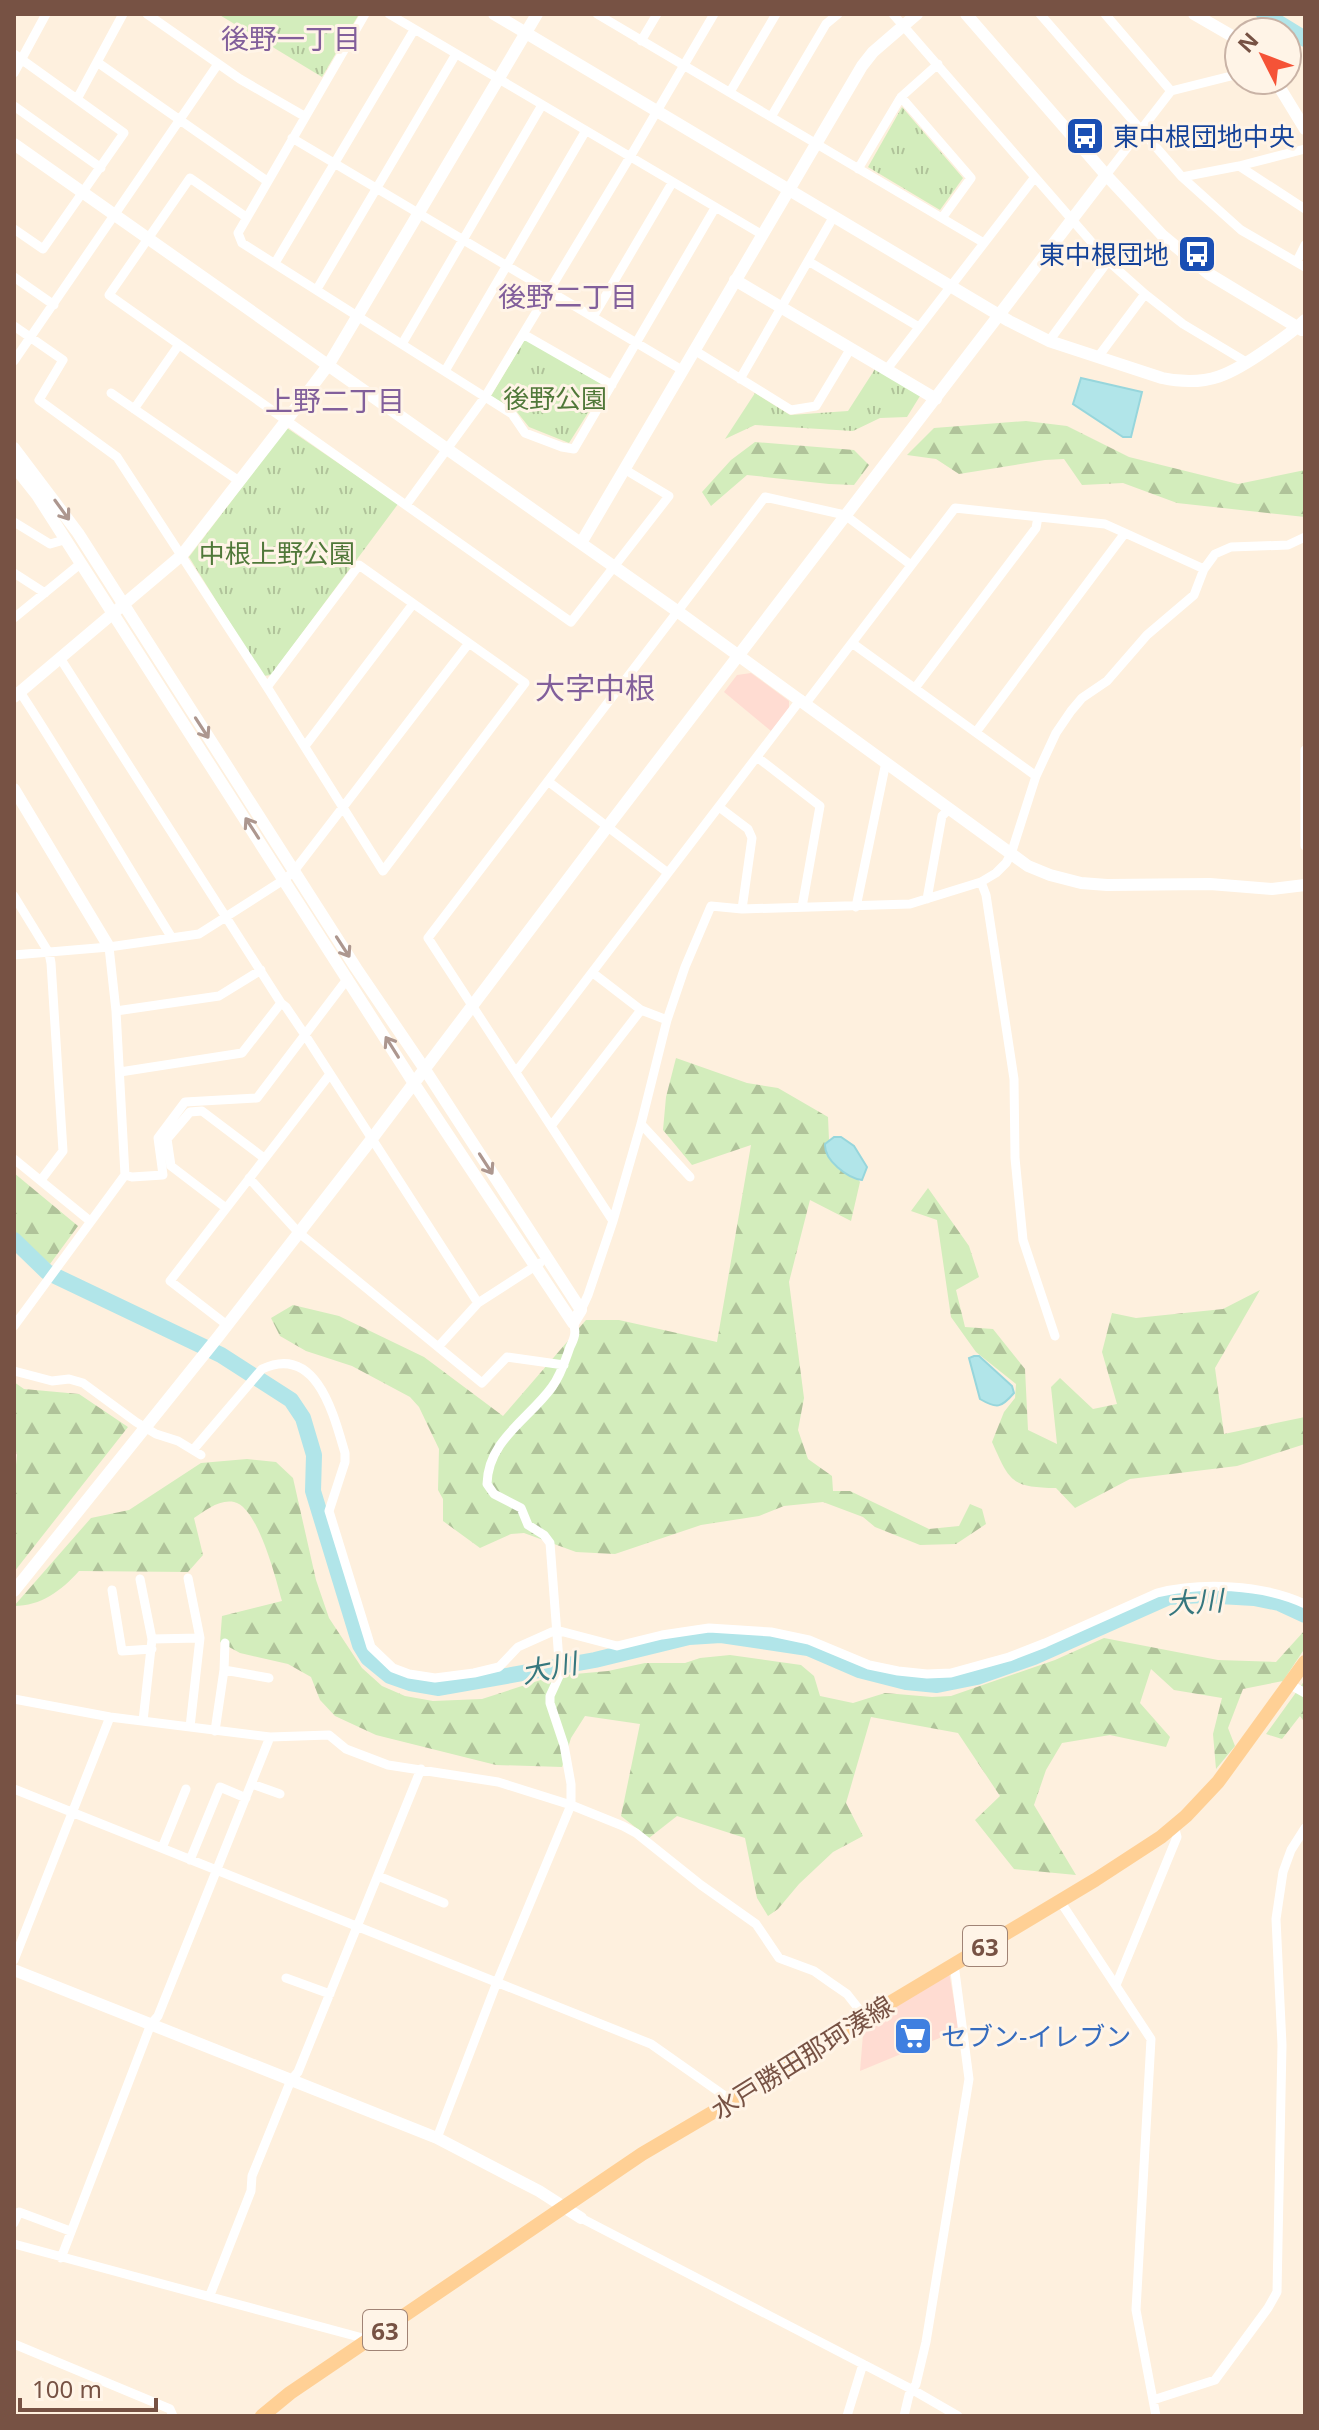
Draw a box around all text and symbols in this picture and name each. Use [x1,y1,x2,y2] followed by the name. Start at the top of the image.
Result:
[1223,16,1303,96] north arrow
[221,19,361,57] district label: 後野一丁目
[1230,25,1265,59] text: N
[1064,115,1106,157] bus stop icon: 東中根団地中央
[1113,118,1295,154] place label: 東中根団地中央
[1176,233,1218,275] bus stop icon: 東中根団地
[1039,236,1169,272] place label: 東中根団地
[498,277,638,315] district label: 後野二丁目
[503,380,607,416] park label: 後野公園
[265,381,405,419] district label: 上野二丁目
[53,499,70,520] one-way arrow
[199,535,355,571] park label: 中根上野公園
[535,667,655,708] district label: 大字中根
[194,717,211,739] one-way arrow
[244,818,260,840] one-way arrow
[335,935,351,958] one-way arrow
[383,1037,400,1059] one-way arrow
[477,1153,494,1175] one-way arrow
[1166,1580,1227,1622] water label: 大川
[518,1642,583,1691] water label: 大川
[963,1926,1007,1966] road number: 63
[704,1987,900,2127] street label: 水戸勝田那珂湊線
[892,2015,934,2057] supermarket icon: セブン-イレブン
[941,2018,1131,2054] place label: セブン-イレブン
[363,2310,407,2350] road number: 63
[20,2362,156,2412] scale bar
[32,2372,102,2405] text: 100 m

